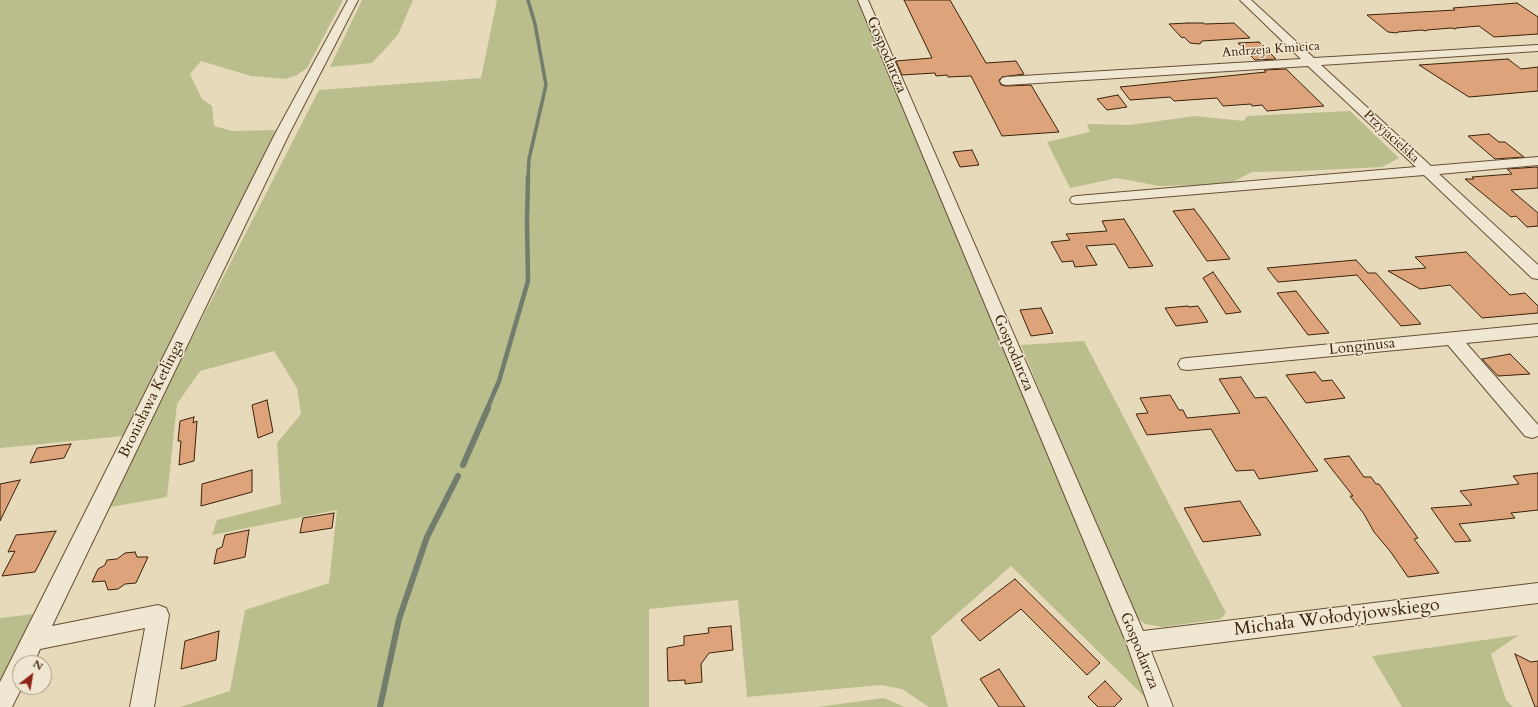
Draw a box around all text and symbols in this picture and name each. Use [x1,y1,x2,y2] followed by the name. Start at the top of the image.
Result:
[862,14,910,96] street label: Gospodarcza
[1221,39,1321,61] street label: Andrzeja Kmicica
[1360,107,1422,167] street label: Przyjacielska
[989,312,1037,394] street label: Gospodarcza
[1328,335,1396,359] street label: Longinusa
[116,337,188,461] street label: Bronisława Ketlinga
[1233,595,1441,641] street label: Michała Wołodyjowskiego
[1115,610,1163,692] street label: Gospodarcza
[12,655,52,695] north arrow
[30,656,46,674] text: N

